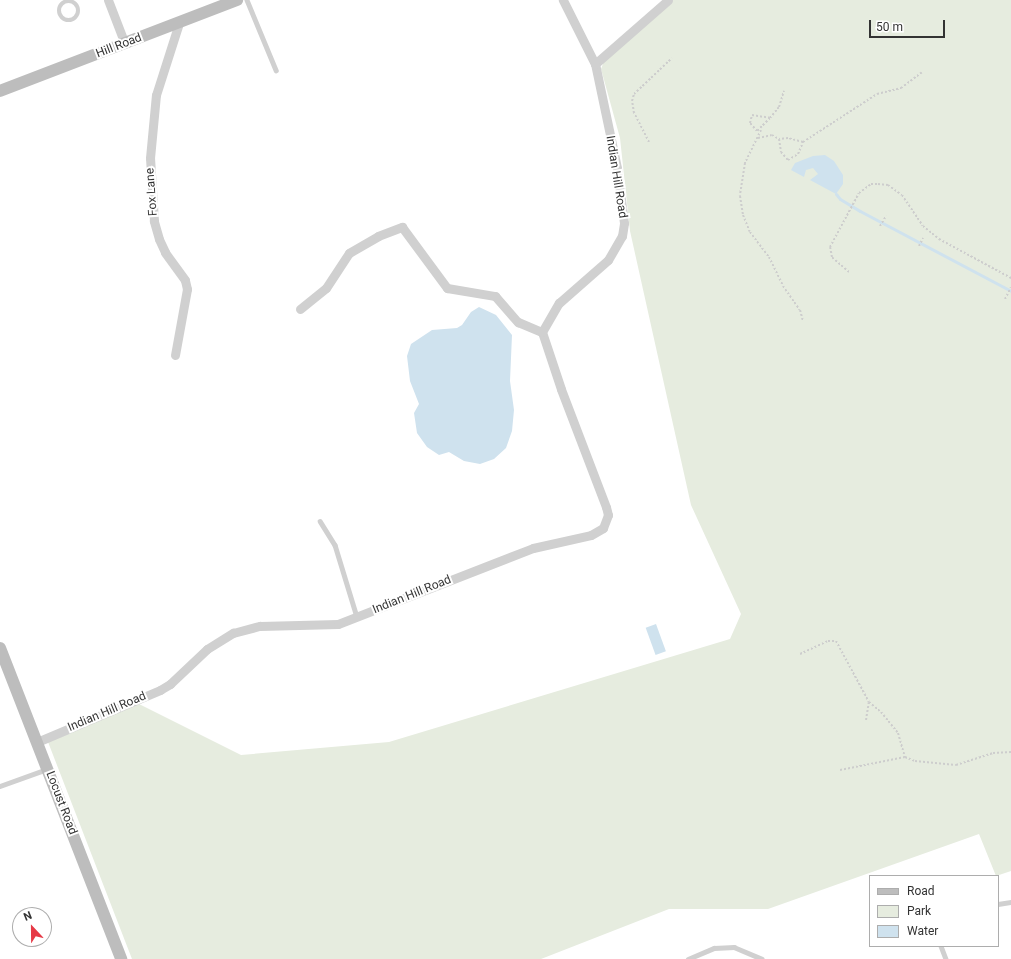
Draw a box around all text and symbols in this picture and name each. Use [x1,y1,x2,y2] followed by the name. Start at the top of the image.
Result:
[871,12,947,38] scale bar
[876,20,903,34] text: 50 m
[94,31,144,61] street label: Hill Road
[602,135,630,219] street label: Indian Hill Road
[143,167,161,217] street label: Fox Lane
[371,573,453,617] street label: Indian Hill Road
[66,689,148,735] street label: Indian Hill Road
[42,769,80,837] street label: Locust Road
[869,875,999,947] legend
[907,884,935,898] text: Road
[907,904,931,918] text: Park
[12,907,52,947] north arrow
[22,909,34,924] text: N
[907,924,938,938] text: Water

